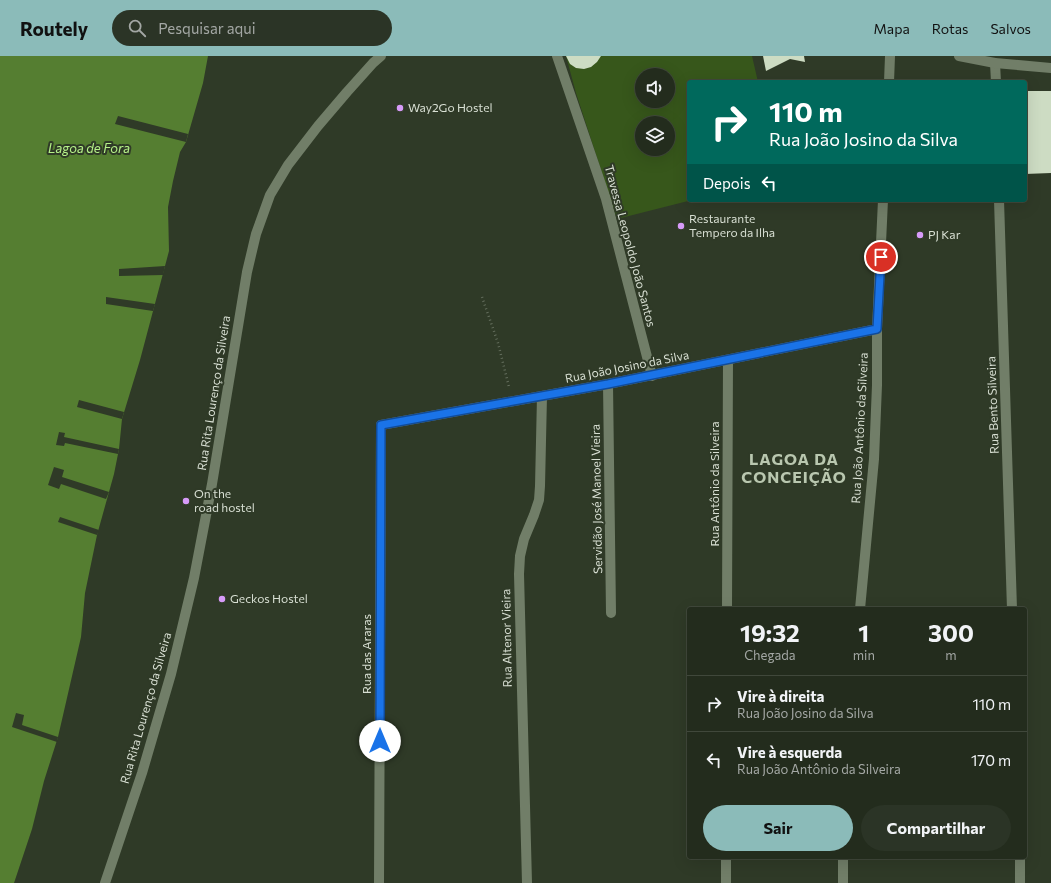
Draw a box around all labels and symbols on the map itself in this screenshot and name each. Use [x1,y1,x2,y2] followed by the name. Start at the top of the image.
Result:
[408,100,493,114] place label: Way2Go Hostel
[395,103,405,113] marker: Way2Go Hostel
[48,140,130,156] water label: Lagoa de Fora
[602,163,659,329] street label: Travessa Leopoldo João Santos
[689,211,775,239] place label: Restaurante Tempero da Ilha
[676,221,686,231] marker: Restaurante Tempero da Ilha
[928,227,961,242] place label: PJ Kar
[915,230,925,240] marker: PJ Kar
[864,240,898,274] pin
[194,314,232,471] street label: Rua Rita Lourenço da Silveira
[564,347,690,386] street label: Rua João Josino da Silva
[848,352,871,504] street label: Rua João Antônio da Silveira
[983,356,1001,454] street label: Rua Bento Silveira
[707,422,721,546] street label: Rua Antônio da Silveira
[588,424,605,574] street label: Servidão José Manoel Vieira
[741,449,847,486] district label: LAGOA DA CONCEIÇÃO
[194,486,255,514] place label: On the road hostel
[181,496,191,506] marker: On the road hostel
[498,589,514,687] street label: Rua Altenor Vieira
[230,591,308,605] place label: Geckos Hostel
[217,594,227,604] marker: Geckos Hostel
[359,614,373,694] street label: Rua das Araras
[117,630,173,785] street label: Rua Rita Lourenço da Silveira
[359,720,401,762] position arrow

